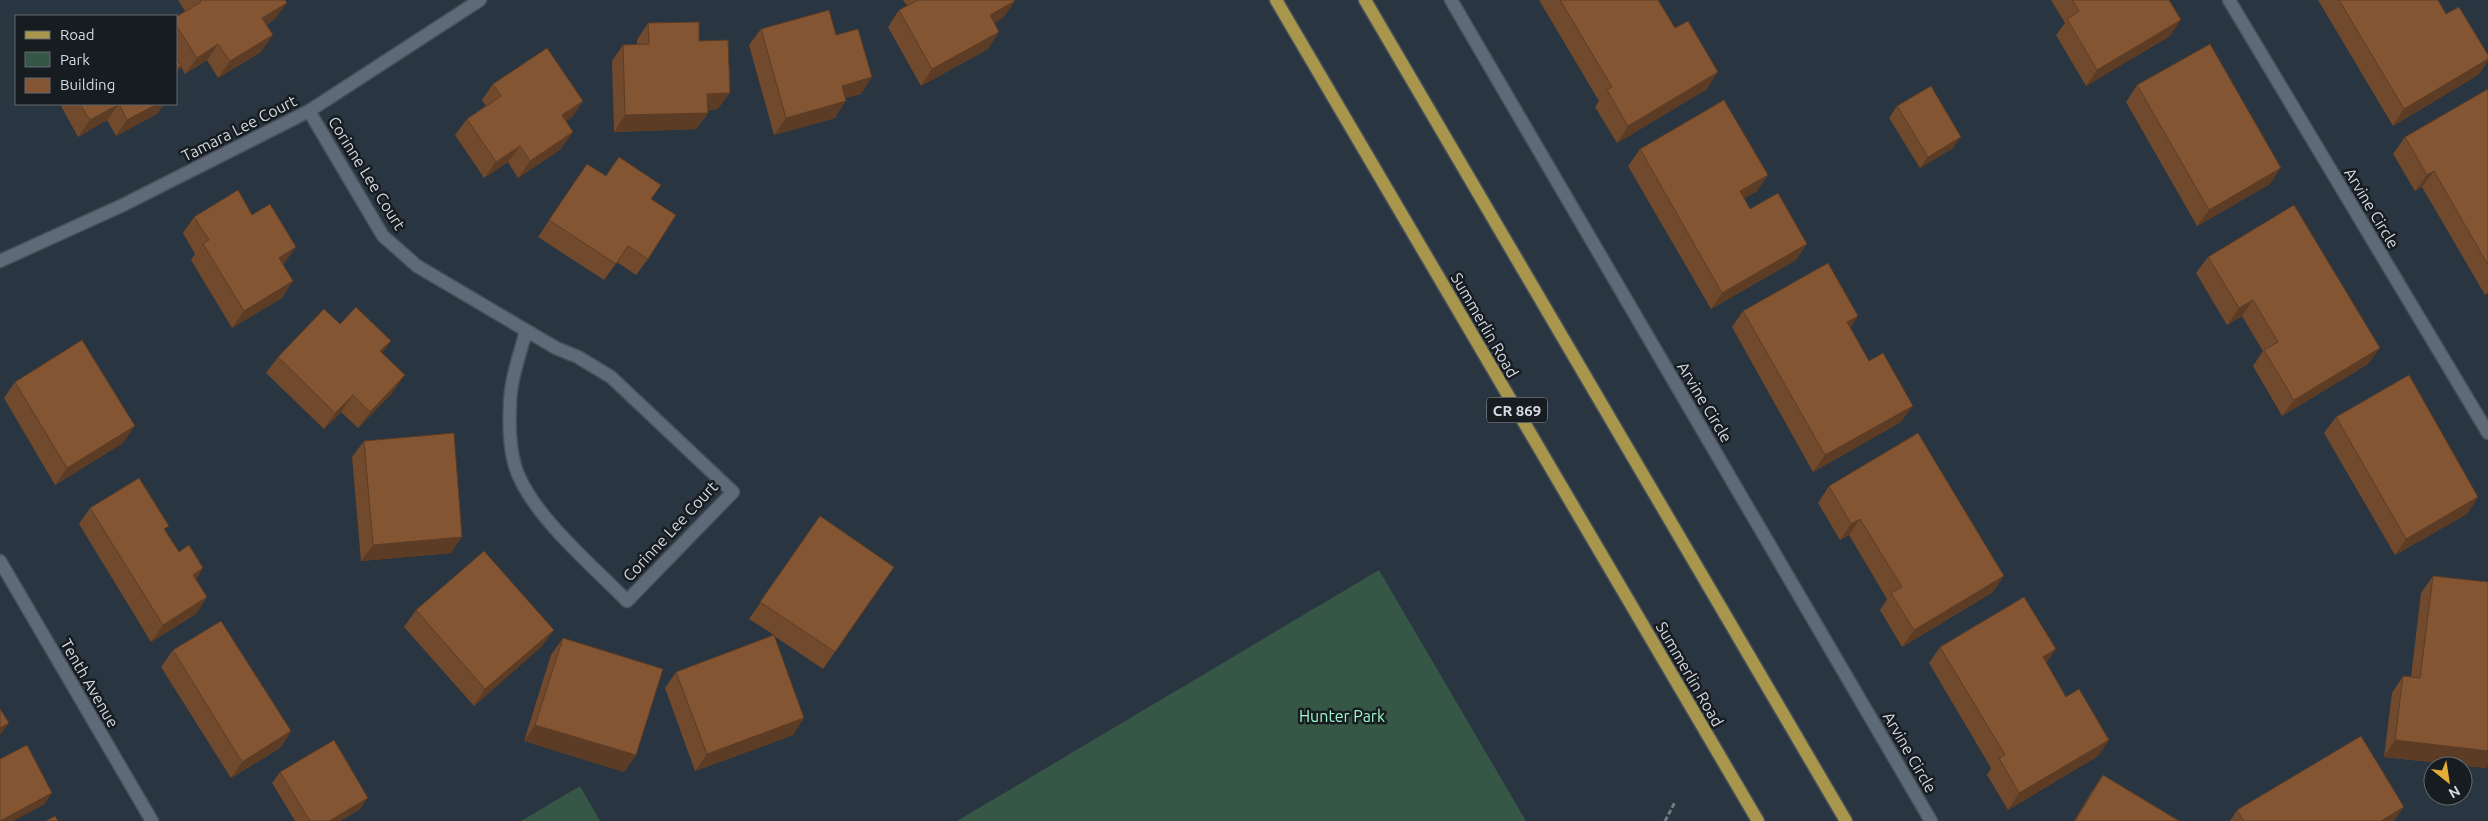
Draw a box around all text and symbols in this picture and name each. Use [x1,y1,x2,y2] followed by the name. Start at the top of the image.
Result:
[15,15,178,105] legend
[60,26,95,43] text: Road
[60,51,90,68] text: Park
[60,76,115,93] text: Building
[179,91,300,165] street label: Tamara Lee Court
[325,113,409,233] street label: Corinne Lee Court
[2341,165,2403,251] street label: Arvine Circle
[1448,269,1522,381] street label: Summerlin Road
[1674,359,1736,445] street label: Arvine Circle
[1487,398,1547,422] road number: CR 869
[619,477,721,585] street label: Corinne Lee Court
[1653,618,1727,730] street label: Summerlin Road
[57,636,123,730] street label: Tenth Avenue
[1299,707,1385,725] park label: Hunter Park
[1880,708,1940,796] street label: Arvine Circle
[2423,756,2473,806] north arrow
[2446,783,2463,802] text: N

